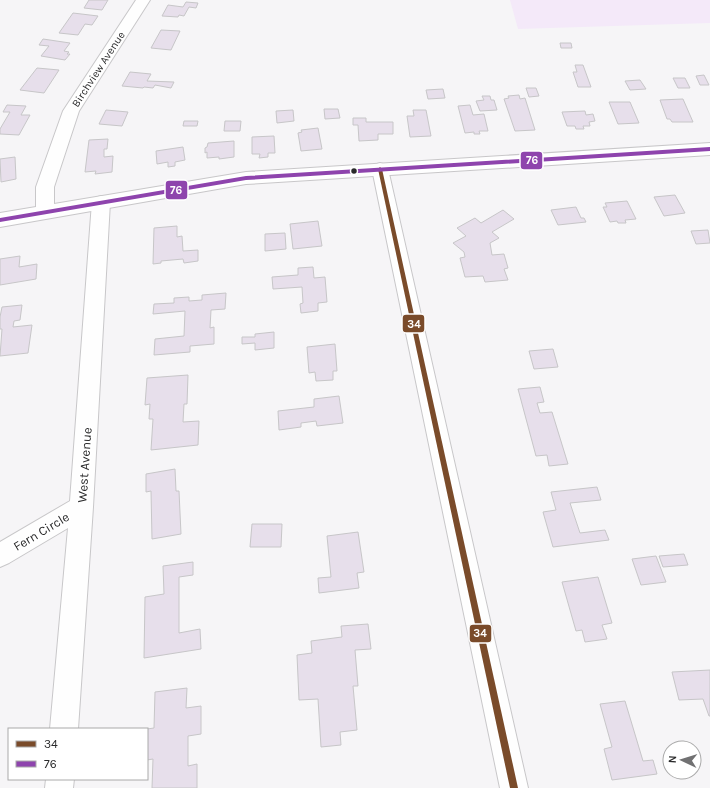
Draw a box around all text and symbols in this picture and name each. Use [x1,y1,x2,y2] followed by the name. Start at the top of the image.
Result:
[69,29,128,110] street label: Birchview Avenue
[520,151,543,170] line badge: 76
[526,154,538,167] text: 76
[349,166,359,176] unlabelled marker
[165,180,188,200] line badge: 76
[170,184,182,197] text: 76
[402,314,425,333] line badge: 34
[407,318,421,331] text: 34
[74,427,95,503] street label: West Avenue
[11,509,72,554] street label: Fern Circle
[469,624,492,643] line badge: 34
[473,627,487,640] text: 34
[8,728,148,780] legend
[44,737,58,751] text: 34
[662,740,702,780] north arrow
[666,755,679,764] text: N
[44,757,57,771] text: 76

